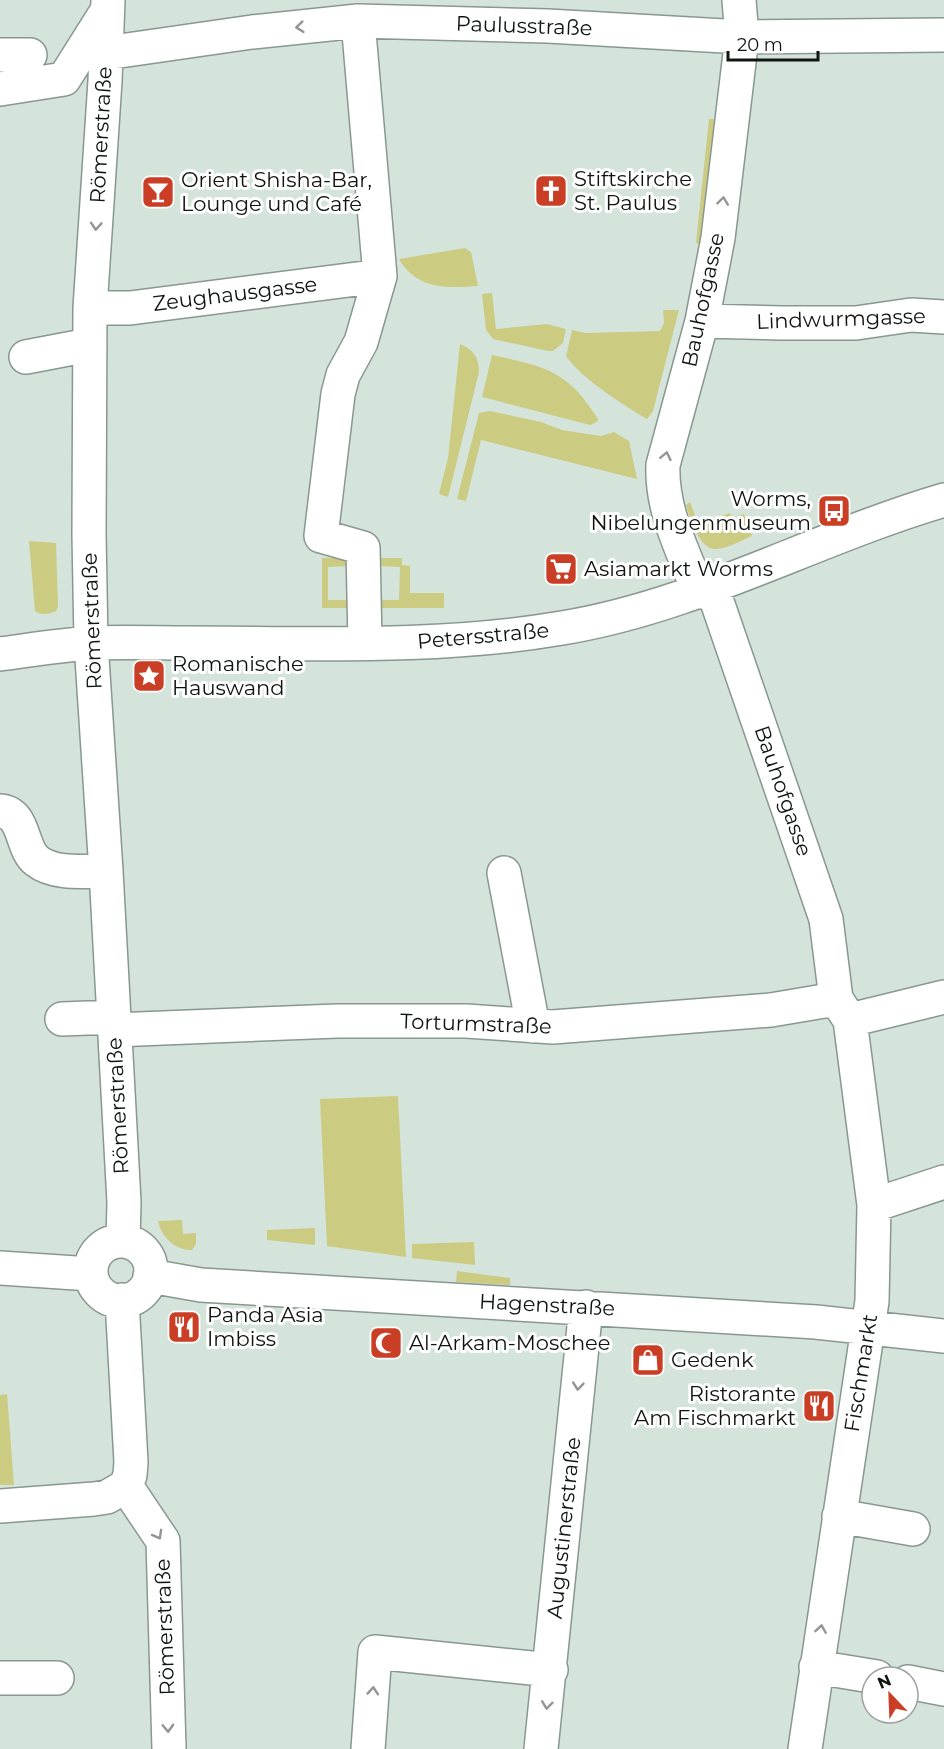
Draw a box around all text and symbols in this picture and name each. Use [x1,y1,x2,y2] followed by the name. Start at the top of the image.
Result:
[455,11,593,40] street label: Paulusstraße
[296,20,305,33] one-way arrow
[728,24,818,62] scale bar
[737,34,783,56] text: 20 m
[84,66,117,204] street label: Römerstraße
[574,166,692,215] place label: Stiftskirche St. Paulus
[181,167,372,216] place label: Orient Shisha-Bar, Lounge und Café
[533,173,569,209] church icon: Stiftskirche St. Paulus
[140,174,176,210] bar icon: Orient Shisha-Bar, Lounge und Café
[716,196,729,206] one-way arrow
[89,222,102,231] one-way arrow
[676,230,729,369] street label: Bauhofgasse
[151,271,319,316] street label: Zeughausgasse
[756,303,926,334] street label: Lindwurmgasse
[658,451,671,461] one-way arrow
[590,486,811,535] place label: Worms, Nibelungenmuseum
[816,493,852,529] bus stop icon: Worms, Nibelungenmuseum
[543,551,579,587] supermarket icon: Asiamarkt Worms
[77,552,106,690] street label: Römerstraße
[584,556,773,581] place label: Asiamarkt Worms
[416,617,550,654] street label: Petersstraße
[172,651,304,700] place label: Romanische Hauswand
[131,658,167,694] place icon: Romanische Hauswand
[749,722,818,859] street label: Bauhofgasse
[400,1008,552,1039] street label: Torturmstraße
[101,1037,134,1175] street label: Römerstraße
[478,1288,616,1321] street label: Hagenstraße
[207,1302,324,1351] place label: Panda Asia Imbiss
[166,1309,202,1345] restaurant icon: Panda Asia Imbiss
[839,1312,882,1434] street label: Fischmarkt
[368,1325,404,1361] mosque icon: Al-Arkam-Moschee
[409,1330,610,1355] place label: Al-Arkam-Moschee
[630,1342,666,1378] shop icon: Gedenk
[671,1347,754,1372] place label: Gedenk
[572,1381,585,1391] one-way arrow
[634,1381,796,1430] place label: Ristorante Am Fischmarkt
[801,1388,837,1424] restaurant icon: Ristorante Am Fischmarkt
[542,1436,585,1620] street label: Augustinerstraße
[151,1529,162,1539] one-way arrow
[150,1558,179,1696] street label: Römerstraße
[815,1624,827,1633] one-way arrow
[860,1665,920,1725] north arrow
[875,1670,894,1693] text: N
[366,1686,379,1695] one-way arrow
[541,1701,553,1710] one-way arrow
[162,1724,174,1733] one-way arrow

